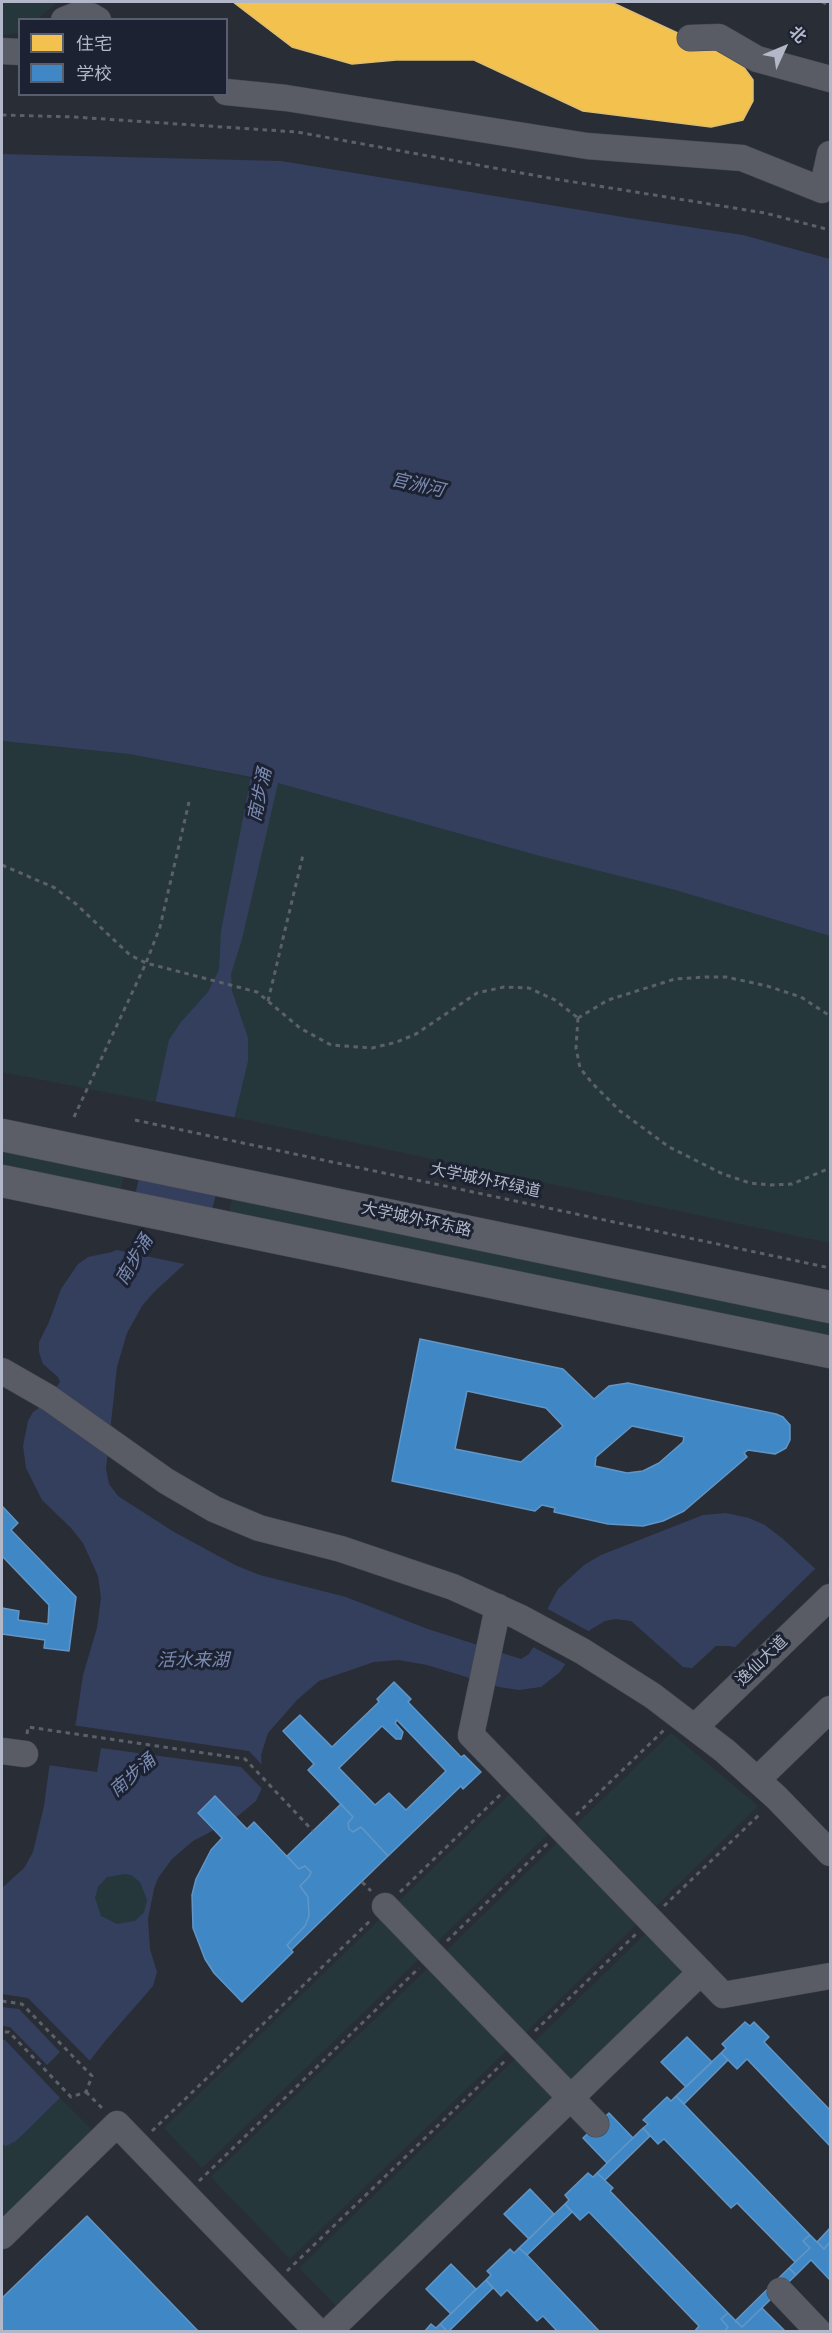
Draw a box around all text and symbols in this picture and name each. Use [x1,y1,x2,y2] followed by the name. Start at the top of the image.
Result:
[18,18,228,96] legend
[754,18,814,78] north arrow
[784,23,810,48] text: 北
[76,34,112,57] text: 住宅
[76,64,112,87] text: 学校
[388,470,446,504] water label: 官洲河
[246,766,278,824] water label: 南步涌
[428,1161,542,1203] street label: 大学城外环绿道
[359,1200,473,1242] street label: 大学城外环东路
[113,1232,159,1290] water label: 南步涌
[733,1633,793,1691] street label: 逸仙大道
[157,1651,229,1673] water label: 活水来湖
[107,1751,161,1803] water label: 南步涌

